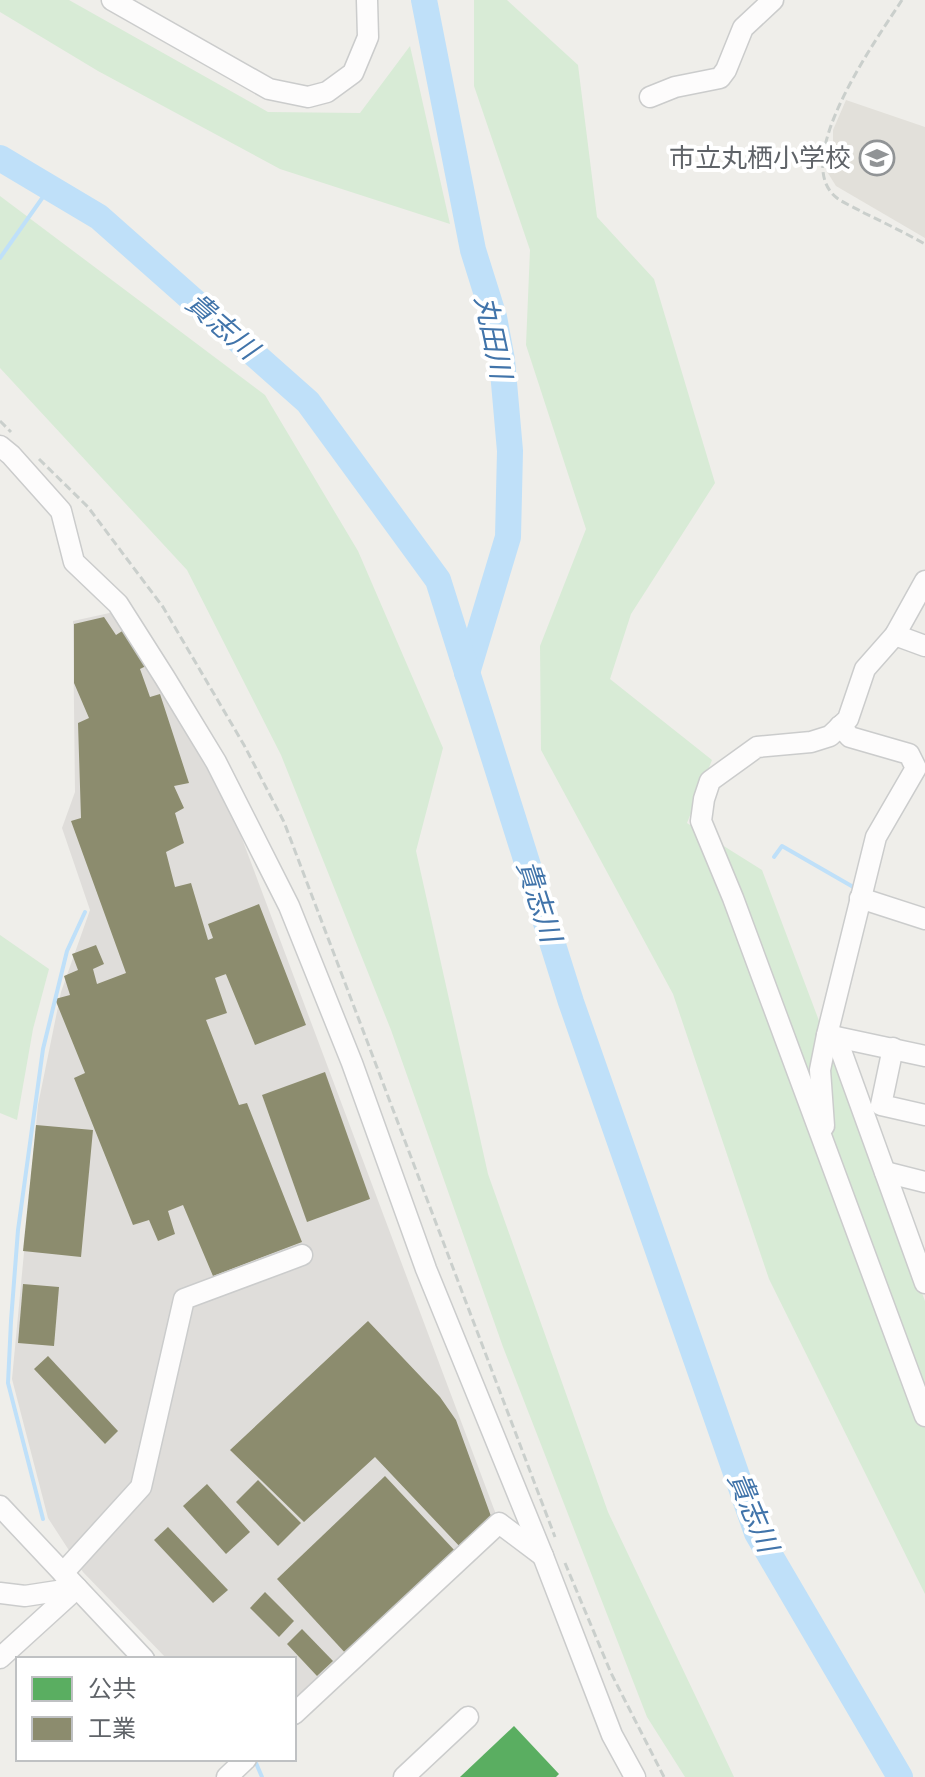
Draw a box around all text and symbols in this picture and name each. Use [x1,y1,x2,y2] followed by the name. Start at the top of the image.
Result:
[858,139,896,177] school or university icon: 市立丸栖小学校
[669,143,851,174] place label: 市立丸栖小学校
[179,286,267,368] water label: 貴志川
[468,292,518,384] water label: 丸田川
[510,856,569,949] water label: 貴志川
[721,1467,786,1560] water label: 貴志川
[16,1657,296,1761] legend
[88,1675,136,1703] text: 公共
[88,1715,136,1743] text: 工業

